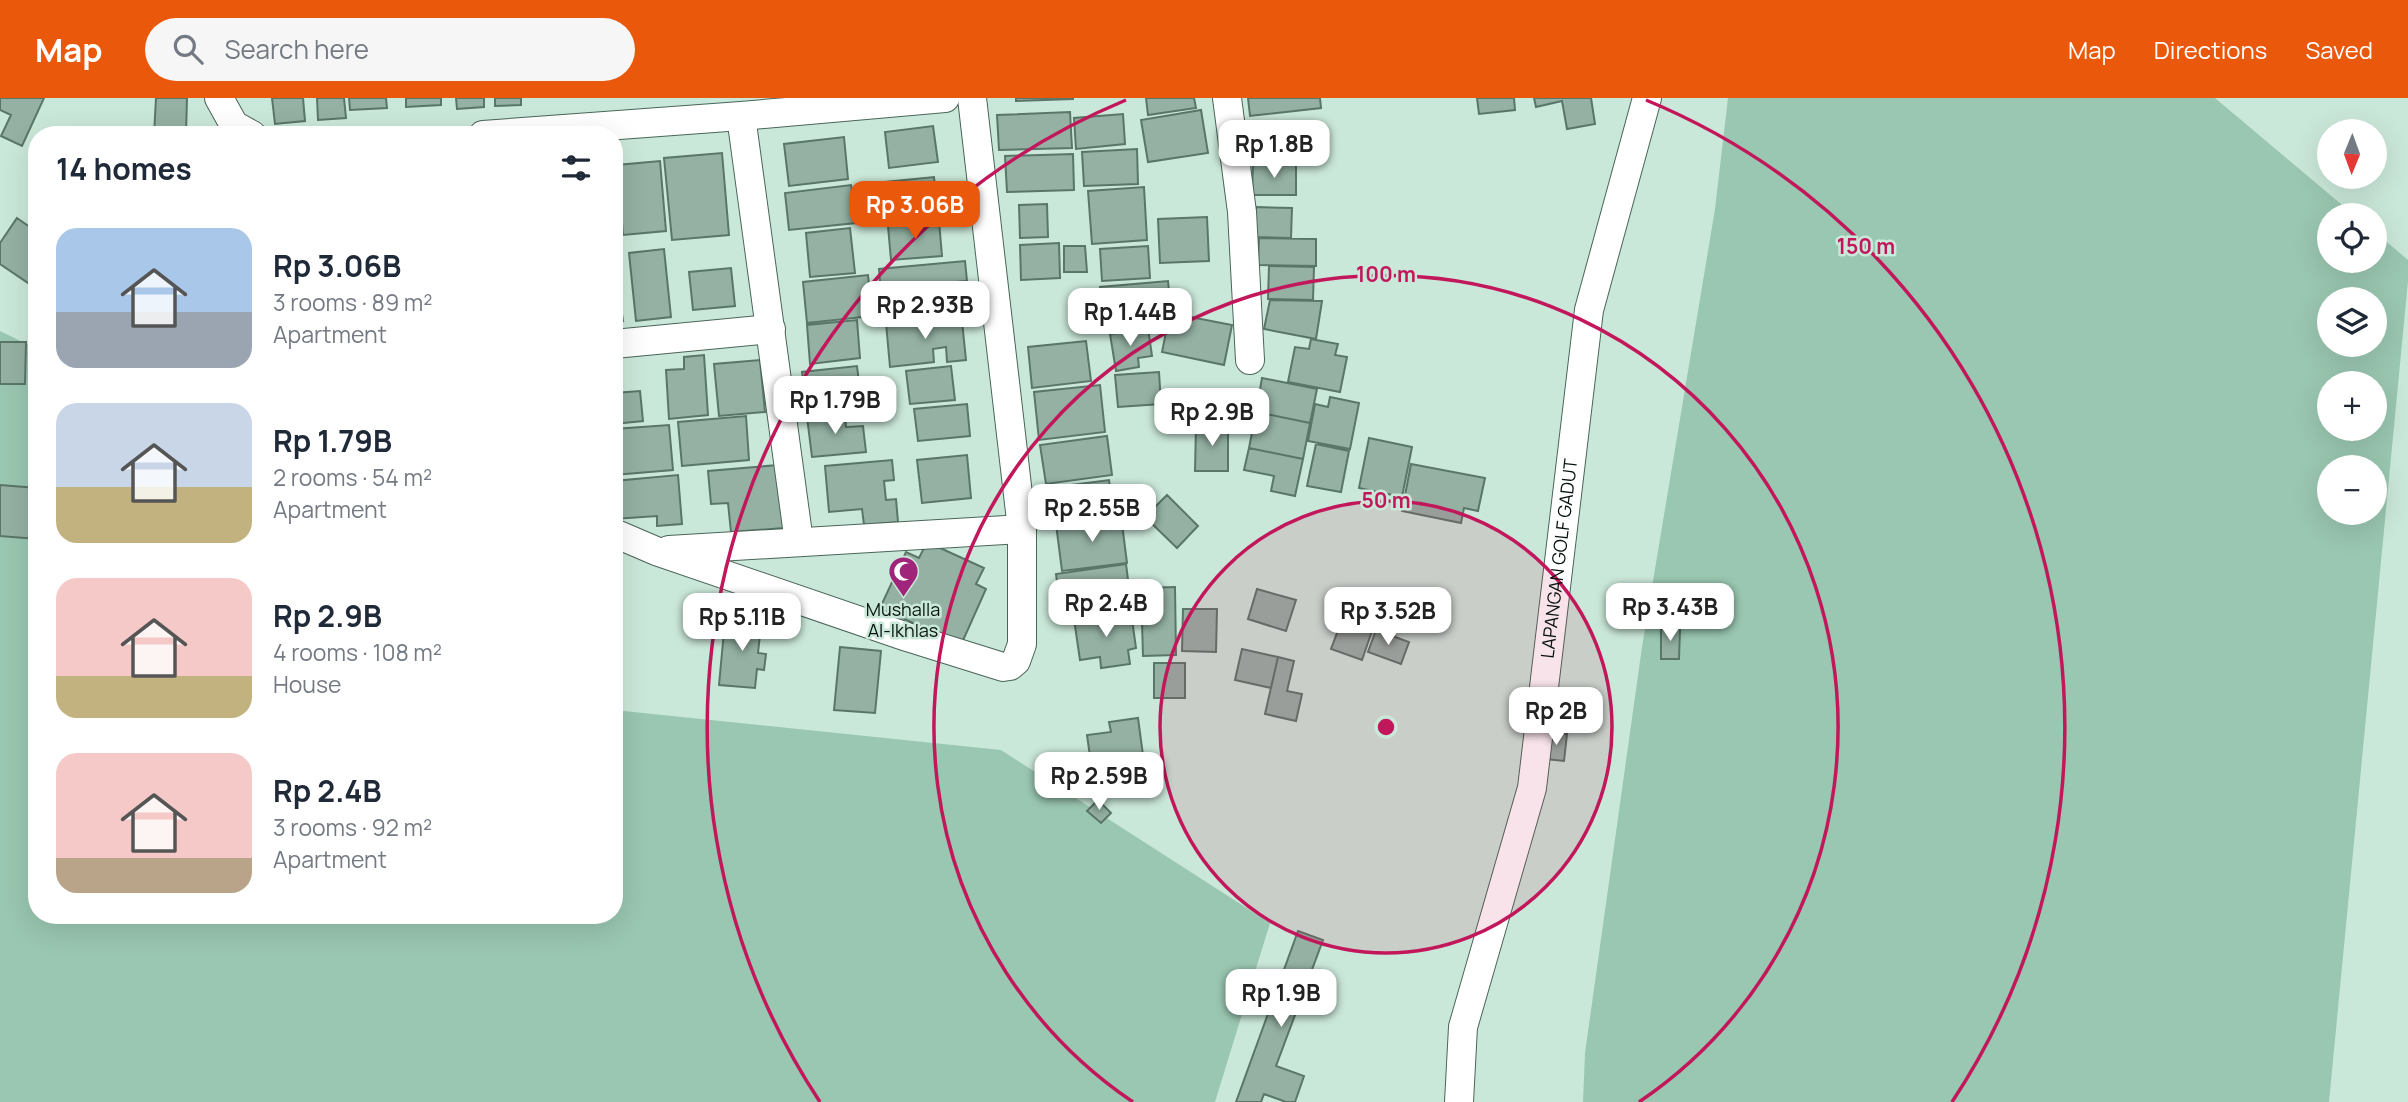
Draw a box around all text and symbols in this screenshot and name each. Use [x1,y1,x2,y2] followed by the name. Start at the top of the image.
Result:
[145,18,635,81] search box
[35,27,103,72] text: Map
[169,30,207,68] icon: search
[225,31,369,67] text: Search here
[2068,33,2116,66] text: Map
[2154,33,2267,66] text: Directions
[2305,33,2373,66] text: Saved
[2317,119,2387,189] north arrow
[2317,119,2387,525] map controls
[1209,120,1339,180] pin: Rp 1.8B
[1235,127,1313,159] text: Rp 1.8B
[56,148,192,189] text: 14 homes
[557,149,595,187] icon: filters
[843,181,987,241] pin: Rp 3.06B
[866,188,964,220] text: Rp 3.06B
[2317,203,2387,273] button: locate
[1837,232,1895,260] text: 150 m
[273,245,401,286] text: Rp 3.06B
[112,256,196,340] icon: home
[1356,260,1416,288] text: 100 m
[853,282,997,341] pin: Rp 2.93B
[273,286,433,318] text: 3 rooms · 89 m²
[2317,287,2387,357] button: layers
[877,288,973,320] text: Rp 2.93B
[1058,288,1202,348] pin: Rp 1.44B
[1084,295,1176,327] text: Rp 1.44B
[273,318,387,350] text: Apartment
[2317,371,2387,441] button: +
[763,376,907,436] pin: Rp 1.79B
[789,383,881,415] text: Rp 1.79B
[1147,388,1277,448] pin: Rp 2.9B
[1170,395,1254,427] text: Rp 2.9B
[273,420,392,461] text: Rp 1.79B
[112,431,196,515] icon: home
[2317,455,2387,525] button: −
[1535,457,1582,660] street label: LAPANGAN GOLF GADUT
[273,461,432,493] text: 2 rooms · 54 m²
[1020,484,1164,544] pin: Rp 2.55B
[1361,486,1411,514] text: 50 m
[1044,491,1140,523] text: Rp 2.55B
[273,493,387,525] text: Apartment
[886,555,920,599] mosque icon: Mushalla Al-Ikhlas
[1041,580,1171,639] pin: Rp 2.4B
[1598,584,1742,643] pin: Rp 3.43B
[1064,586,1148,618] text: Rp 2.4B
[1316,588,1460,647] pin: Rp 3.52B
[1622,590,1718,622] text: Rp 3.43B
[670,594,814,653] pin: Rp 5.11B
[1340,594,1436,626] text: Rp 3.52B
[273,595,382,636] text: Rp 2.9B
[866,597,940,642] place label: Mushalla Al-Ikhlas
[699,600,785,632] text: Rp 5.11B
[112,606,196,690] icon: home
[273,636,442,668] text: 4 rooms · 108 m²
[273,668,342,700] text: House
[1507,688,1605,747] pin: Rp 2B
[1525,694,1587,726] text: Rp 2B
[1374,715,1398,739] centre of rings
[1027,752,1171,812] pin: Rp 2.59B
[1051,759,1147,791] text: Rp 2.59B
[273,770,381,811] text: Rp 2.4B
[112,781,196,865] icon: home
[273,811,432,843] text: 3 rooms · 92 m²
[273,843,387,875] text: Apartment
[1216,970,1346,1029] pin: Rp 1.9B
[1242,976,1320,1008] text: Rp 1.9B

